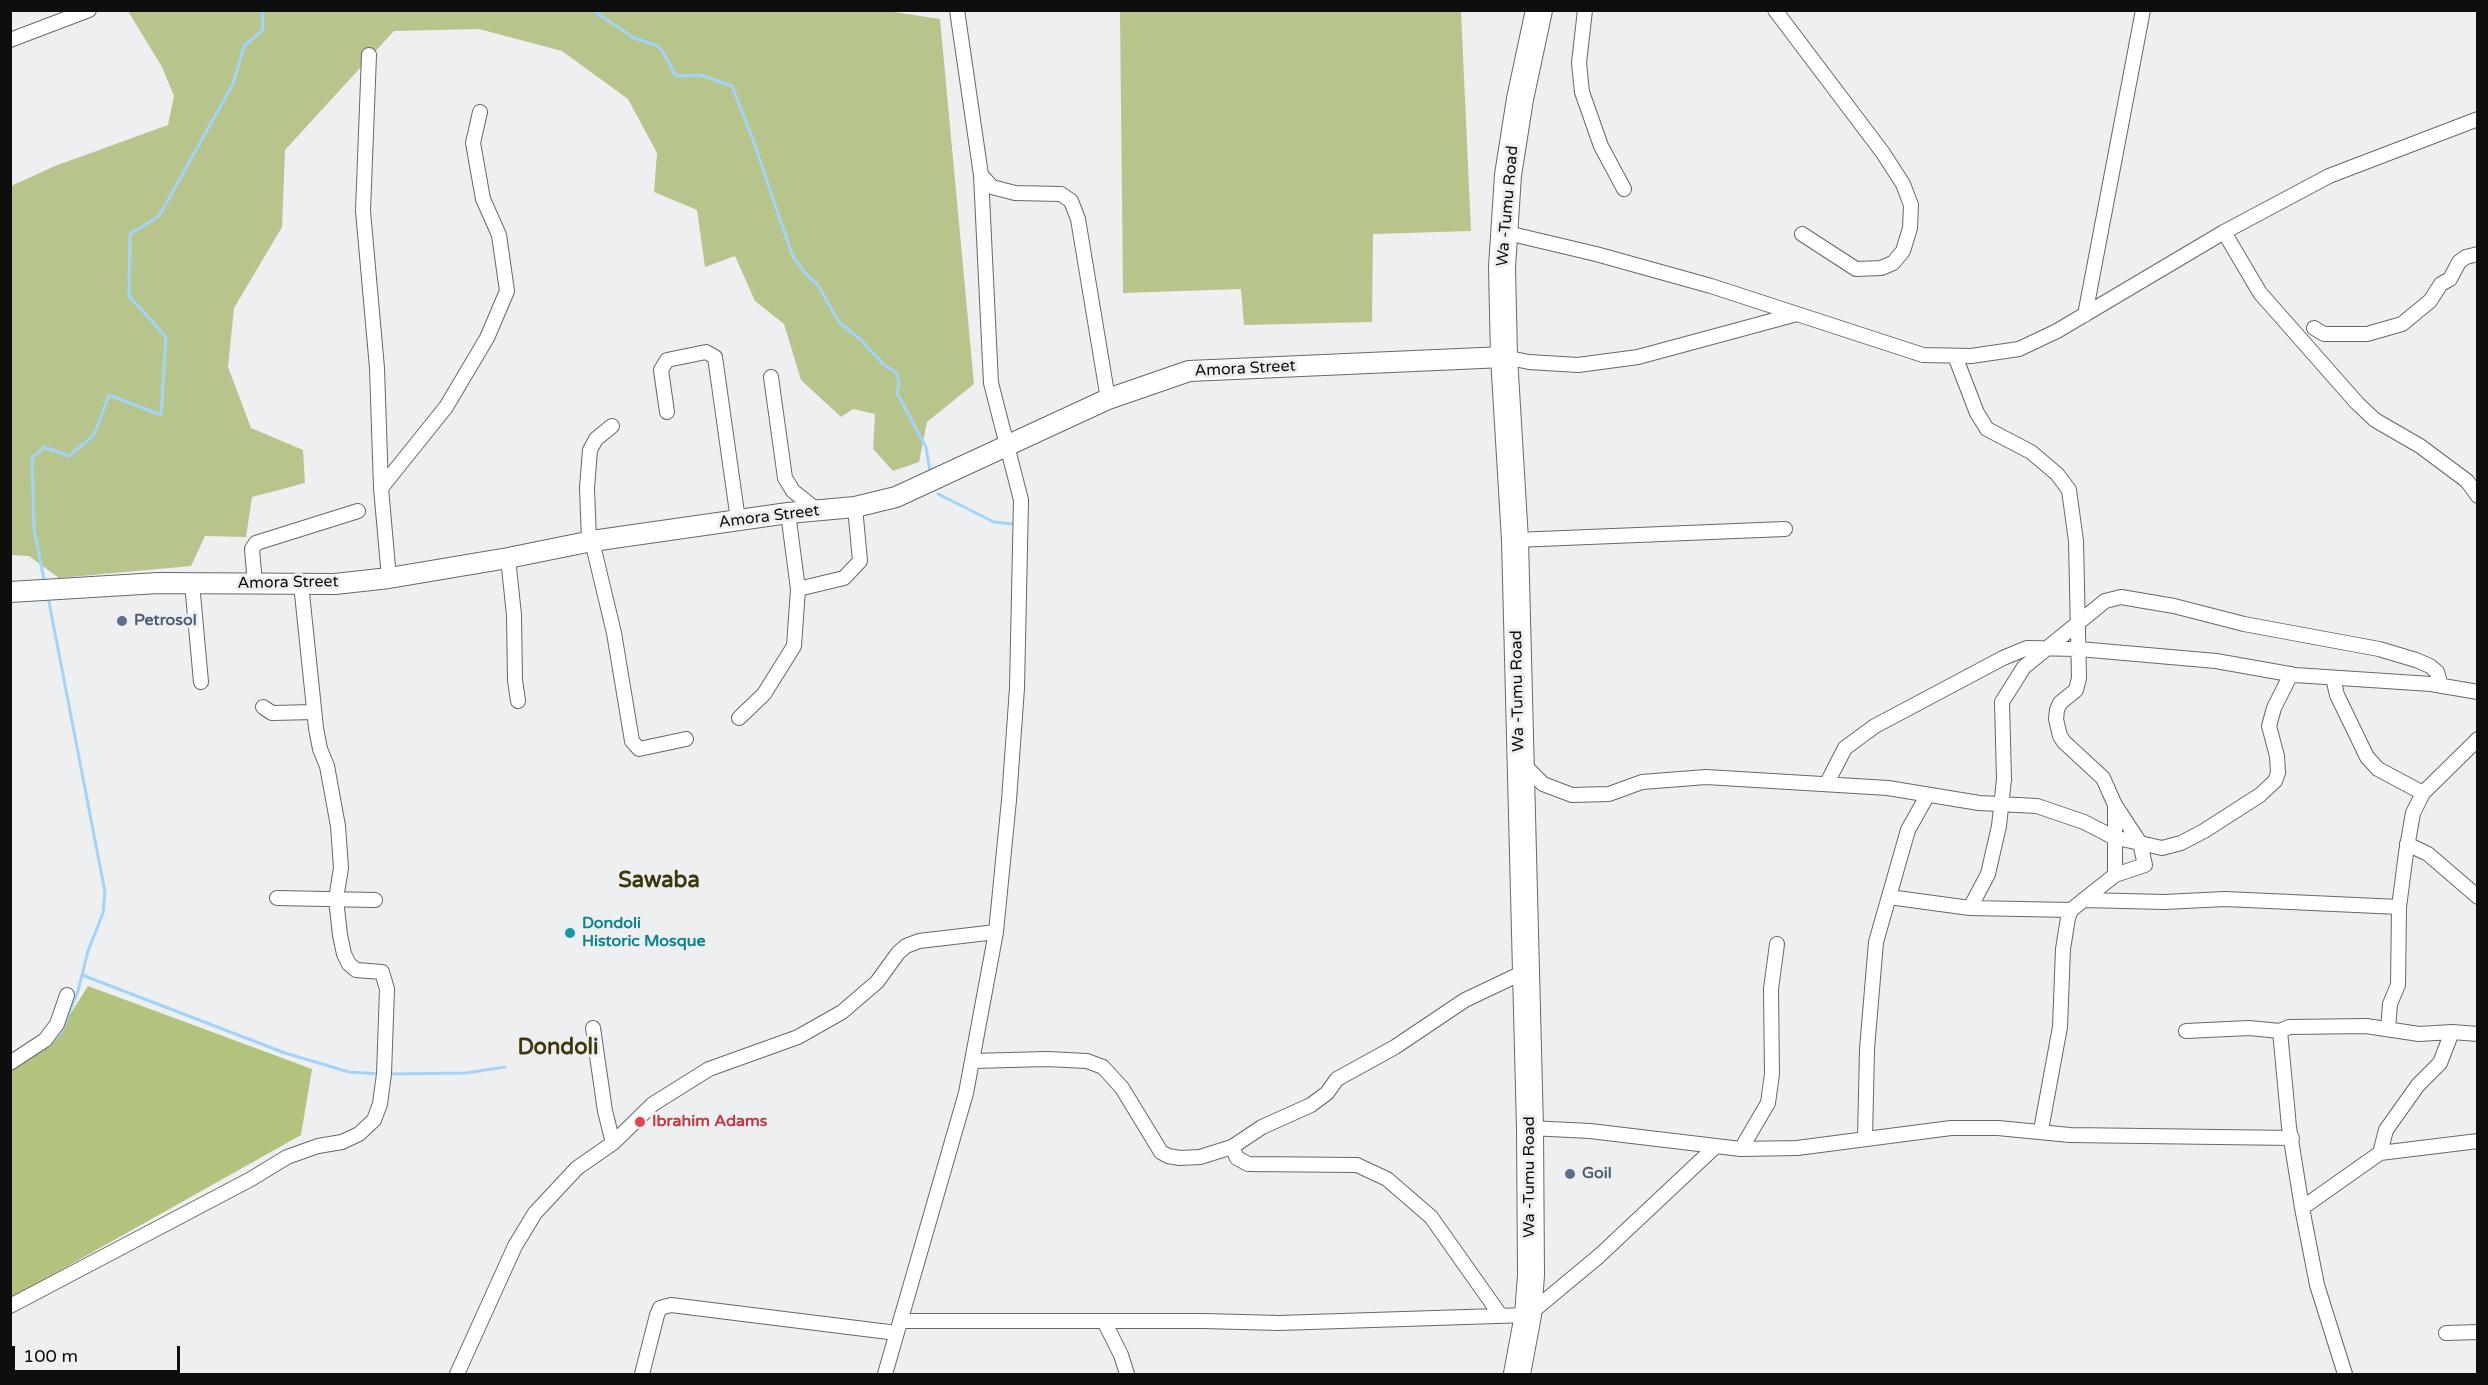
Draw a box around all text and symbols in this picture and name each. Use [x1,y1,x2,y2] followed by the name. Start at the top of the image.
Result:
[1493,145,1523,267] street label: Wa -Tumu Road
[1194,357,1296,381] street label: Amora Street
[718,501,820,533] street label: Amora Street
[237,573,339,593] street label: Amora Street
[134,611,197,631] place label: Petrosol
[115,614,129,628] marker: Petrosol
[1507,630,1529,752] street label: Wa -Tumu Road
[618,868,700,894] district label: Sawaba
[582,914,706,952] place label: Dondoli Historic Mosque
[563,926,577,940] marker: Dondoli Historic Mosque
[517,1035,599,1061] district label: Dondoli
[652,1112,767,1132] place label: Ibrahim Adams
[633,1115,647,1129] marker: Ibrahim Adams
[1520,1116,1540,1238] street label: Wa -Tumu Road
[1582,1164,1612,1184] place label: Goil
[1563,1167,1577,1181] marker: Goil
[15,1334,183,1372] scale bar
[23,1345,78,1367] text: 100 m

